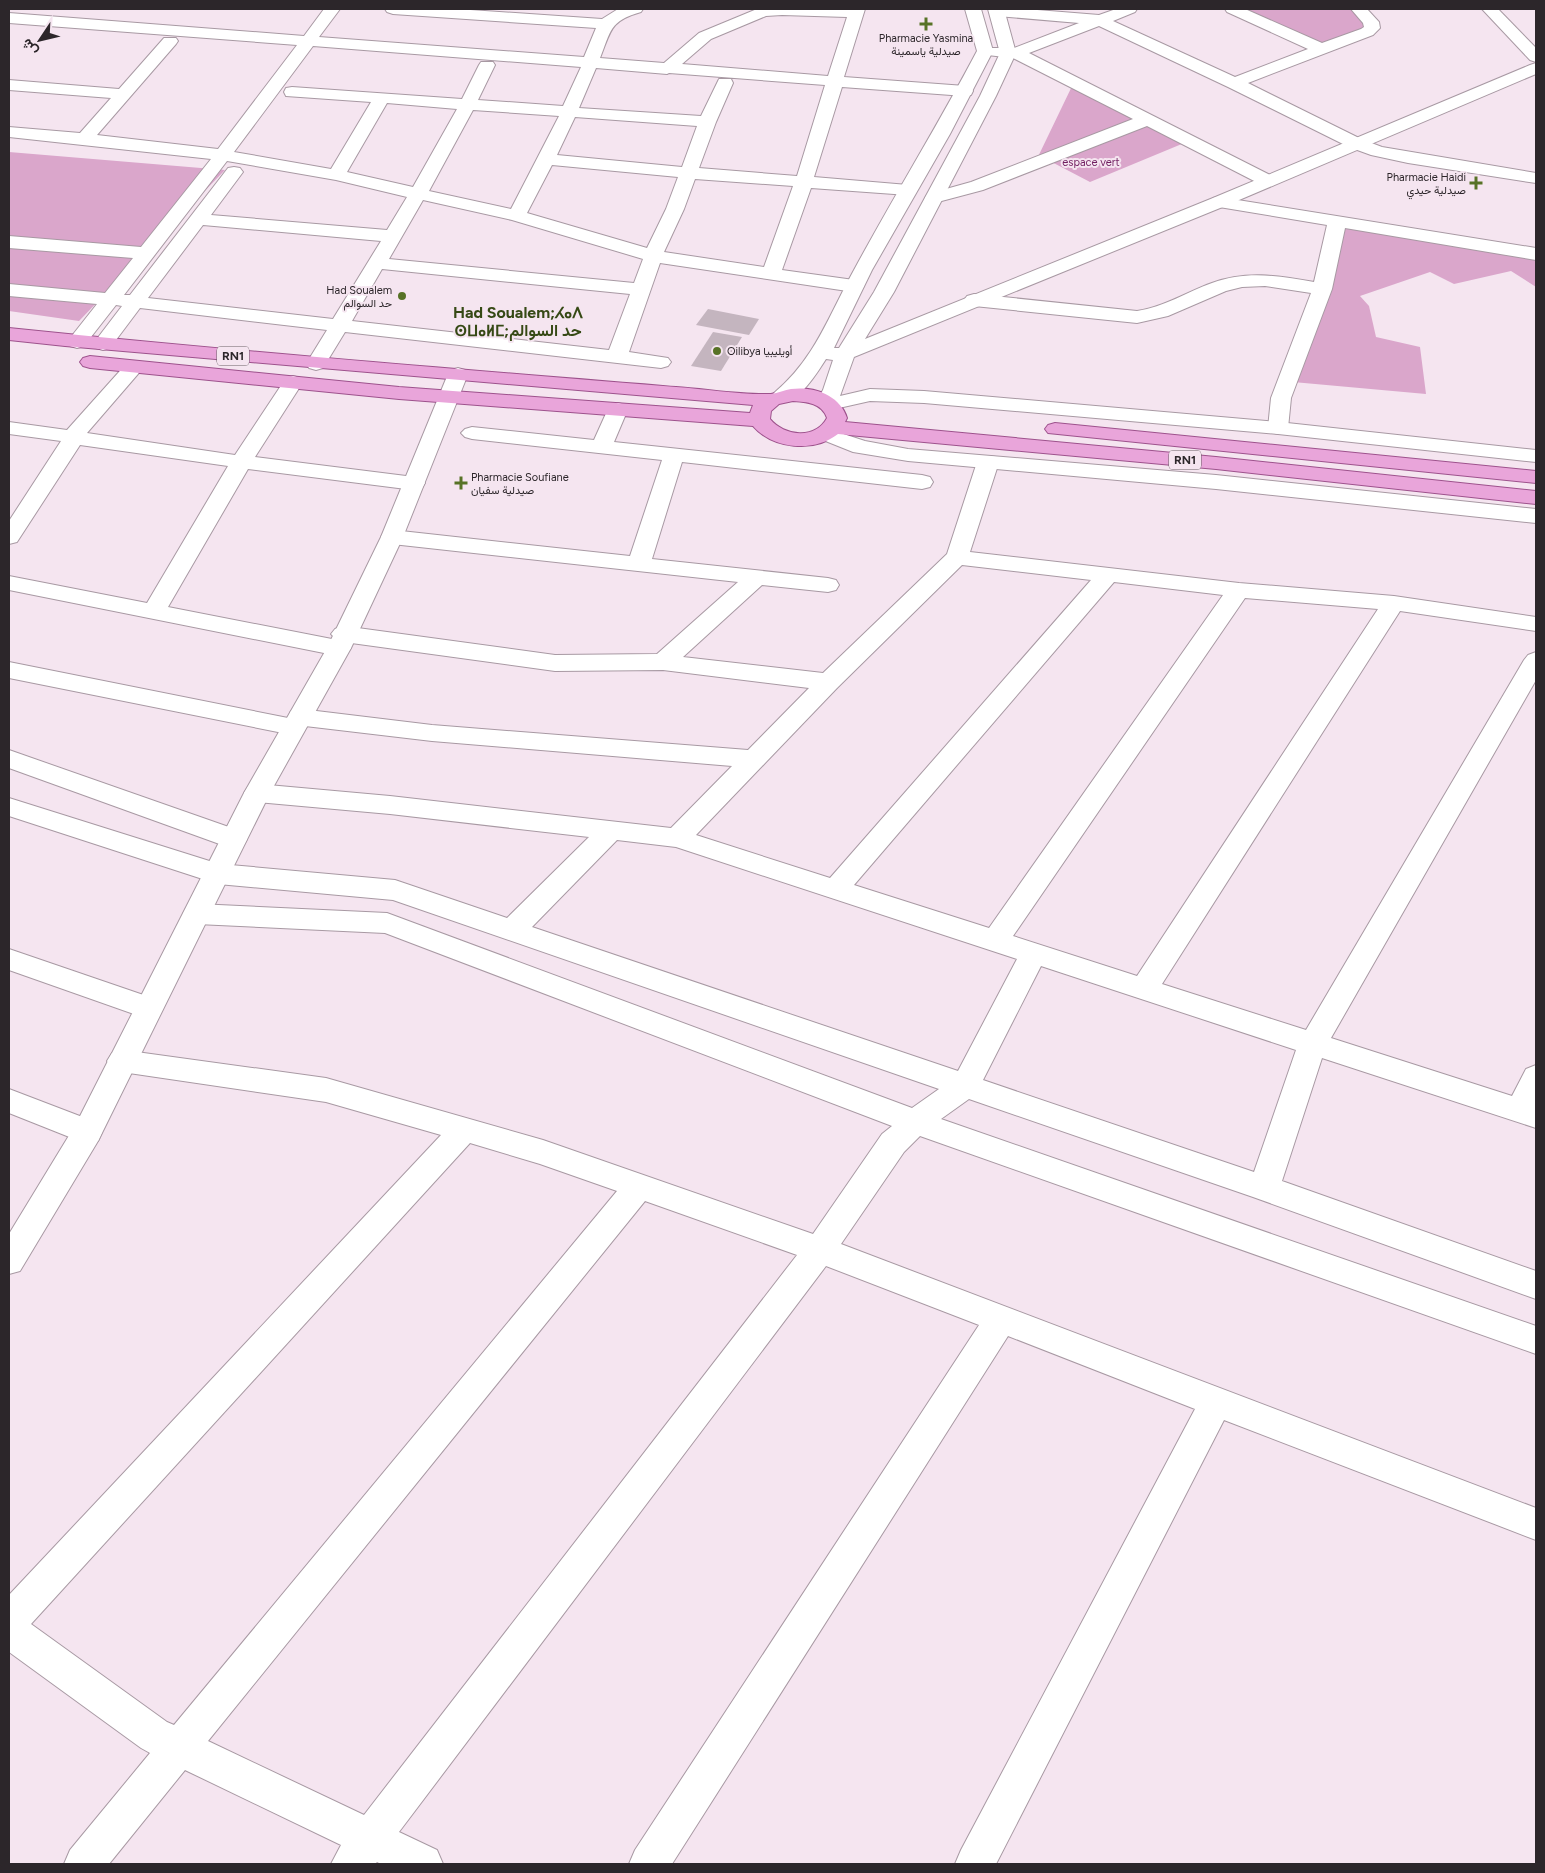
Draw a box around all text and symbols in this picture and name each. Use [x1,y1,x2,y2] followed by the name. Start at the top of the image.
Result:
[15,15,65,65] north arrow
[920,18,932,30] marker: Pharmacie Yasmina صيدلية ياسمينة
[879,32,973,58] place label: Pharmacie Yasmina صيدلية ياسمينة
[18,35,42,59] text: ش
[1062,156,1120,169] park label: espace vert
[1387,171,1466,200] place label: Pharmacie Haidi صيدلية حيدي
[1470,177,1482,189] marker: Pharmacie Haidi صيدلية حيدي
[326,284,392,311] place label: Had Soualem حد السوالم
[396,290,408,302] marker: Had Soualem حد السوالم
[453,303,583,341] district label: Had Soualem;ⵃⴰⴷ ⵙⵡⴰⵍⵎ;حد السوالم
[711,345,723,357] marker: Oilibya أويليبيا
[727,345,793,358] place label: Oilibya أويليبيا
[217,346,249,366] road number: RN1
[1169,450,1201,470] road number: RN1
[471,471,569,497] place label: Pharmacie Soufiane صيدلية سفيان
[455,477,467,489] marker: Pharmacie Soufiane صيدلية سفيان

